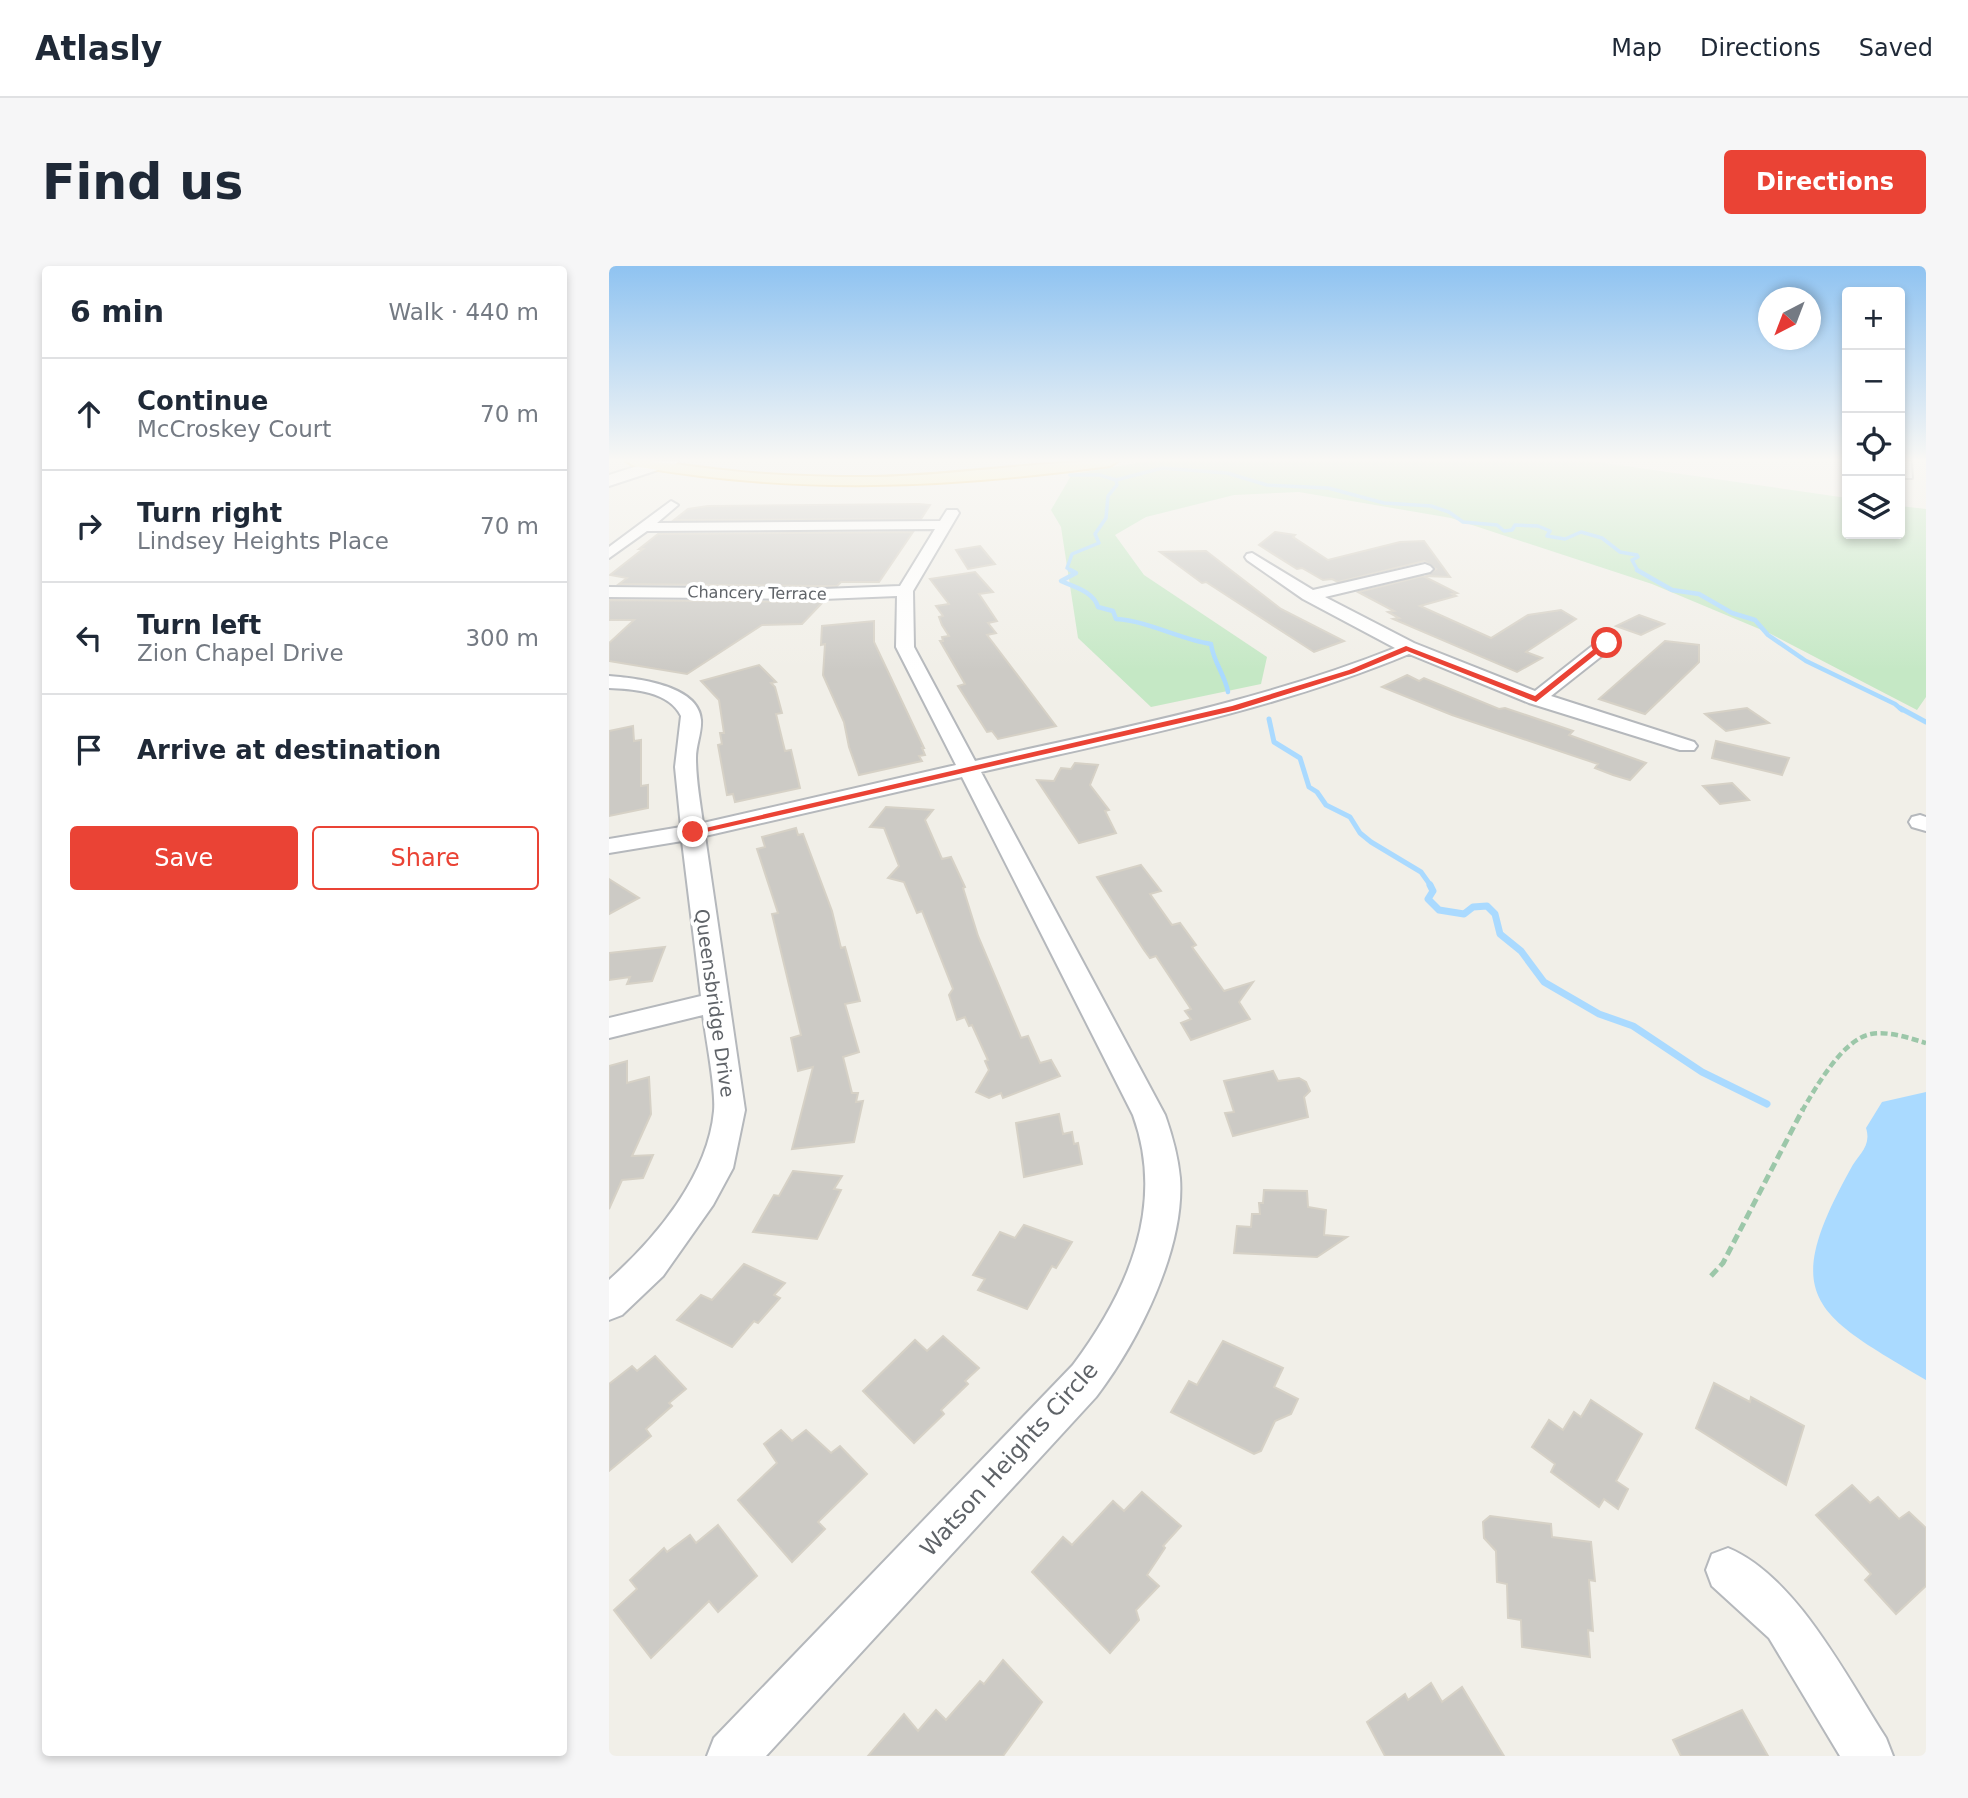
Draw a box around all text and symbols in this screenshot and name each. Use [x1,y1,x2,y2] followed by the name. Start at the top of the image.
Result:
[35,29,162,68] text: Atlasly
[1611,34,1662,62] text: Map
[1700,34,1821,62] text: Directions
[1859,34,1933,62] text: Saved
[1724,150,1926,214] button: Directions
[42,154,243,211] text: Find us
[1758,287,1821,350] north arrow
[1842,287,1905,539] map controls
[1842,287,1905,350] button: +
[70,294,164,329] text: 6 min
[388,299,539,325] text: Walk · 440 m
[1842,350,1905,413] button: −
[137,386,268,416] text: Continue
[70,395,108,433] icon: ahead
[480,401,539,427] text: 70 m
[1842,413,1905,476] button: locate
[137,416,331,442] text: McCroskey Court
[1842,476,1905,539] button: layers
[137,498,282,528] text: Turn right
[70,507,108,545] icon: right
[480,513,539,539] text: 70 m
[137,528,389,554] text: Lindsey Heights Place
[687,582,827,604] street label: Chancery Terrace
[137,610,261,640] text: Turn left
[70,619,108,657] icon: left
[465,625,539,651] text: 300 m
[1591,627,1622,658] route start
[137,640,344,666] text: Zion Chapel Drive
[70,731,108,769] icon: arrive
[137,735,441,765] text: Arrive at destination
[677,816,708,847] route end
[70,826,298,890] button: Save
[312,826,539,890] button: Share
[691,907,739,1099] street label: Queensbridge Drive
[915,1357,1103,1561] street label: Watson Heights Circle

